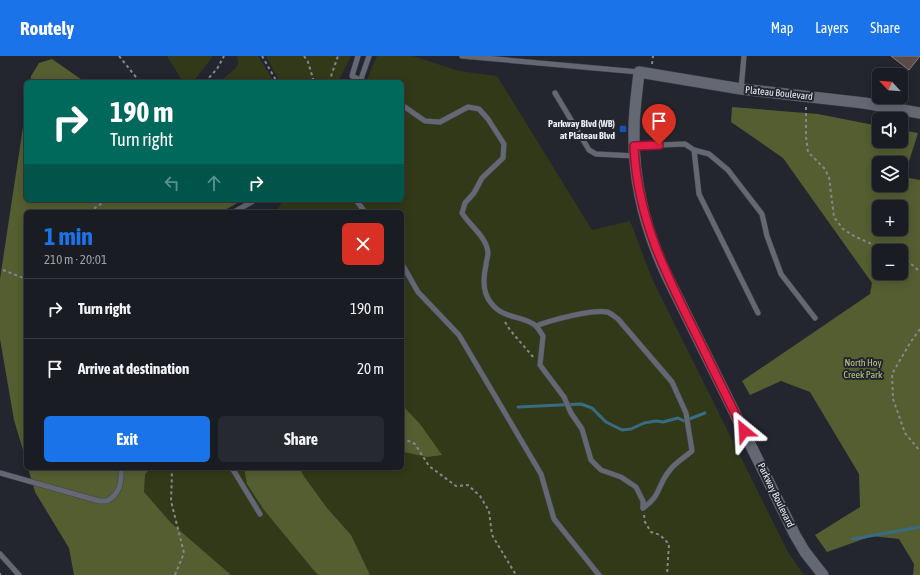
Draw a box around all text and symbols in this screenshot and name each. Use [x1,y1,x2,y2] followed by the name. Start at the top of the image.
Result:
[20,17,74,39] text: Routely
[771,20,793,36] text: Map
[815,20,848,36] text: Layers
[870,20,900,36] text: Share
[872,68,908,104] north arrow
[872,68,908,280] map controls
[745,84,814,102] street label: Plateau Boulevard
[44,96,96,148] icon: right
[110,96,173,128] text: 190 m
[642,104,676,145] pin
[648,110,670,132] icon: arrive
[872,112,908,148] button: sound
[548,118,615,141] place label: Parkway Blvd (WB) at Plateau Blvd
[618,124,628,134] marker: Parkway Blvd (WB) at Plateau Blvd
[110,129,173,150] text: Turn right
[872,156,908,192] button: layers
[161,172,183,194] icon: left
[203,172,225,194] icon: ahead
[245,172,267,194] icon: right
[872,200,908,236] button: +
[44,223,93,250] text: 1 min
[342,223,384,265] button: close
[872,244,908,280] button: −
[44,252,107,267] text: 210 m · 20:01
[44,298,66,320] icon: right
[78,300,131,317] text: Turn right
[350,300,384,317] text: 190 m
[844,357,883,380] park label: North Hoy Creek Park
[44,358,66,380] icon: arrive
[78,360,189,377] text: Arrive at destination
[357,360,384,377] text: 20 m
[723,410,765,452] position arrow
[44,416,210,462] button: Exit
[218,416,384,462] button: Share
[756,461,796,529] street label: Parkway Boulevard

